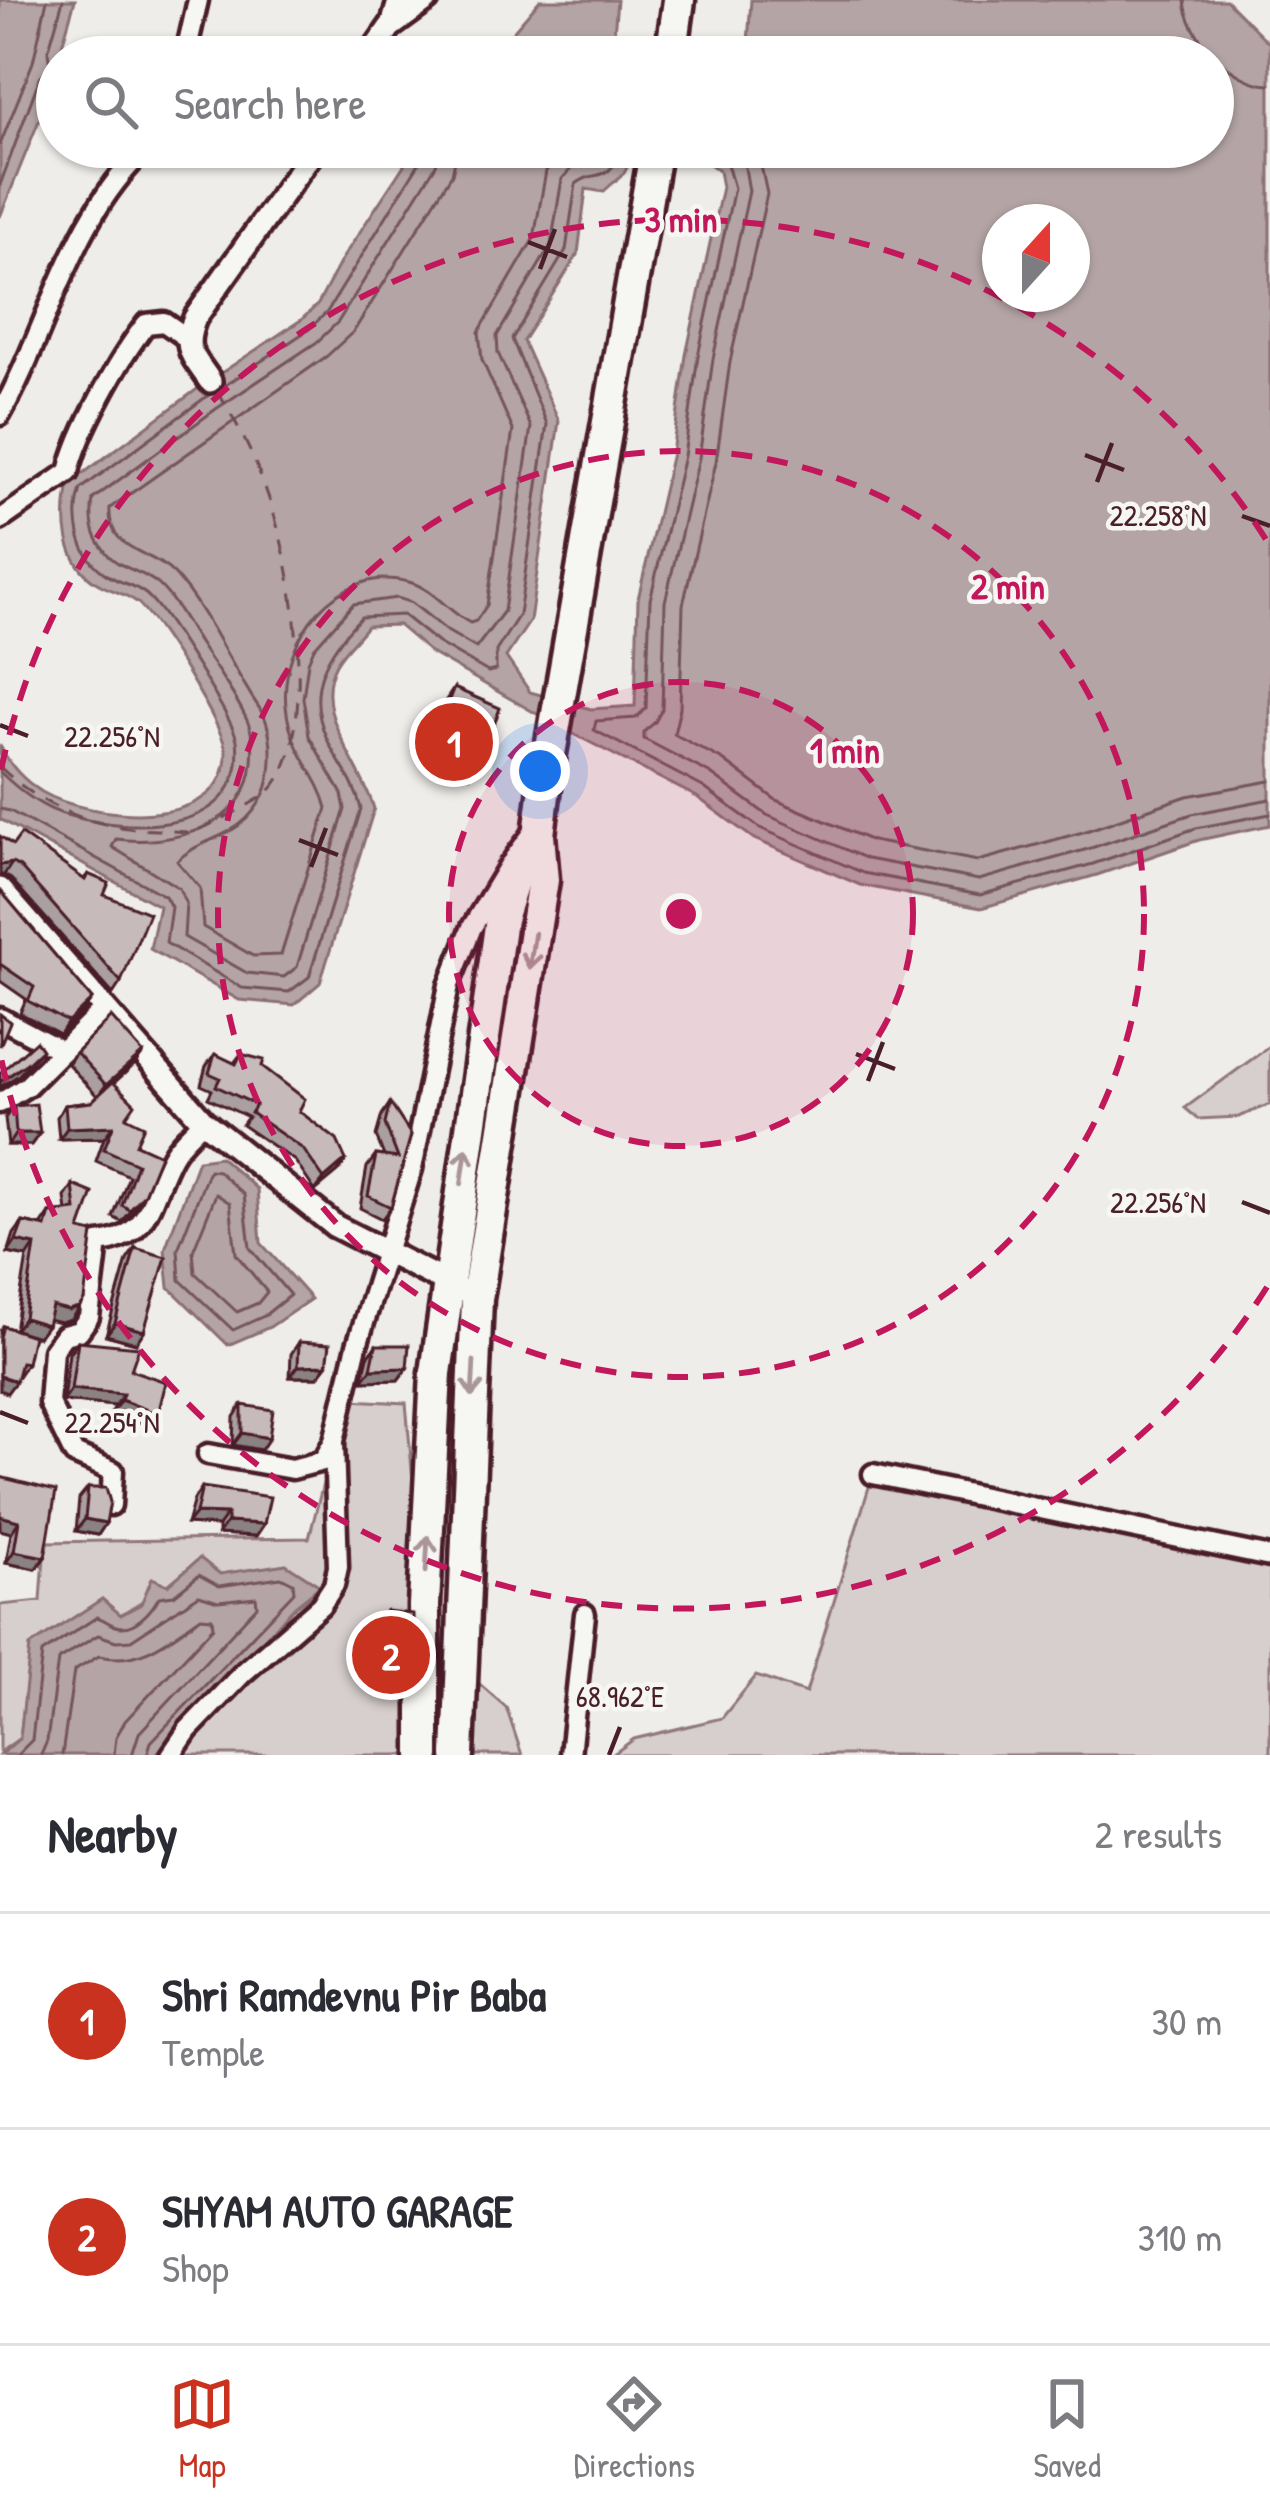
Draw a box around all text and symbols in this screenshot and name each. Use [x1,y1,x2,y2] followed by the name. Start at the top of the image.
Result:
[36,36,1234,168] search box
[78,69,144,135] icon: search
[174,72,366,133] text: Search here
[644,194,718,243] text: 3 min
[982,204,1090,312] north arrow
[1109,495,1207,535] text: 22.258°N
[971,561,1045,610] text: 2 min
[415,697,493,787] pin: 1
[64,716,160,756] text: 22.256°N
[810,725,880,774] text: 1 min
[510,741,570,801] your location
[660,893,702,935] centre of rings
[520,931,543,970] one-way arrow
[453,1147,476,1186] one-way arrow
[1110,1182,1206,1222] text: 22.256°N
[461,1358,484,1397] one-way arrow
[64,1402,160,1442] text: 22.254°N
[416,1535,439,1574] one-way arrow
[352,1610,430,1700] pin: 2
[576,1676,664,1716] text: 68.962°E
[48,1799,178,1868] text: Nearby
[1095,1807,1222,1860] text: 2 results
[162,1964,546,2025] text: Shri Ramdevnu Pir Baba
[80,1994,94,2047] text: 1
[1152,1994,1222,2047] text: 30 m
[162,2025,265,2078] text: Temple
[162,2180,513,2241] text: SHYAM AUTO GARAGE
[78,2210,96,2263] text: 2
[1137,2210,1222,2263] text: 310 m
[162,2241,229,2294] text: Shop
[169,2371,235,2487] tab: Map
[574,2371,695,2487] tab: Directions
[1033,2371,1101,2487] tab: Saved

